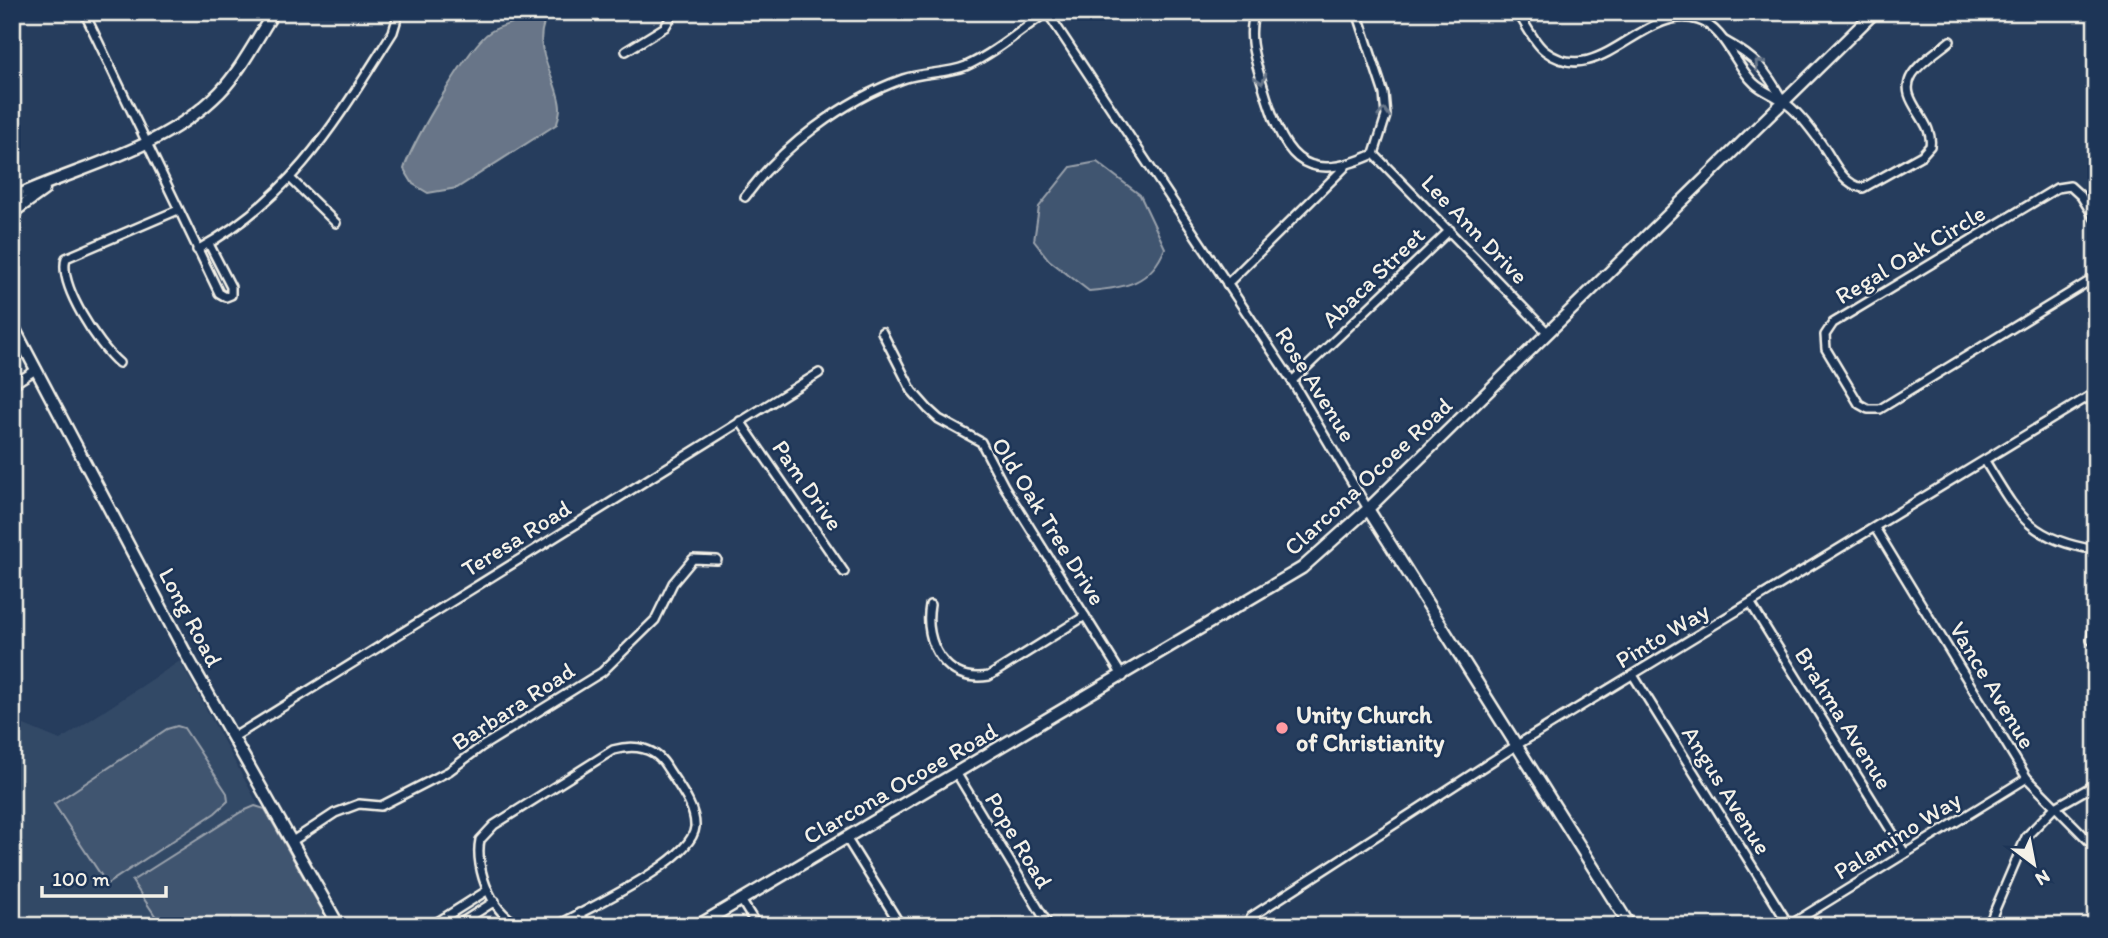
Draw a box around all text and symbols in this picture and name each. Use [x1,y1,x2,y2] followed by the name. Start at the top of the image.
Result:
[1755,59,1767,72] one-way arrow
[1252,72,1267,84] one-way arrow
[1376,107,1391,118] one-way arrow
[1415,168,1535,290] street label: Lee Ann Drive
[1830,198,1990,310] street label: Regal Oak Circle
[1315,221,1431,333] street label: Abaca Street
[1269,321,1363,447] street label: Rose Avenue
[1278,391,1458,561] street label: Clarcona Ocoee Road
[986,432,1112,610] street label: Old Oak Tree Drive
[766,434,850,536] street label: Pam Drive
[456,493,576,583] street label: Teresa Road
[153,562,229,672] street label: Long Road
[1610,595,1715,674] street label: Pinto Way
[1944,616,2042,754] street label: Vance Avenue
[1789,641,1899,795] street label: Brahma Avenue
[446,655,580,757] street label: Barbara Road
[1296,700,1445,758] place label: Unity Church of Christianity
[798,716,1002,850] street label: Clarcona Ocoee Road
[1274,720,1290,736] marker: Unity Church of Christianity
[1676,720,1778,860] street label: Angus Avenue
[1828,784,1966,886] street label: Palamino Way
[979,787,1059,894] street label: Pope Road
[2000,830,2070,900] north arrow
[42,854,166,898] scale bar
[2031,865,2054,891] text: N
[52,866,110,891] text: 100 m

